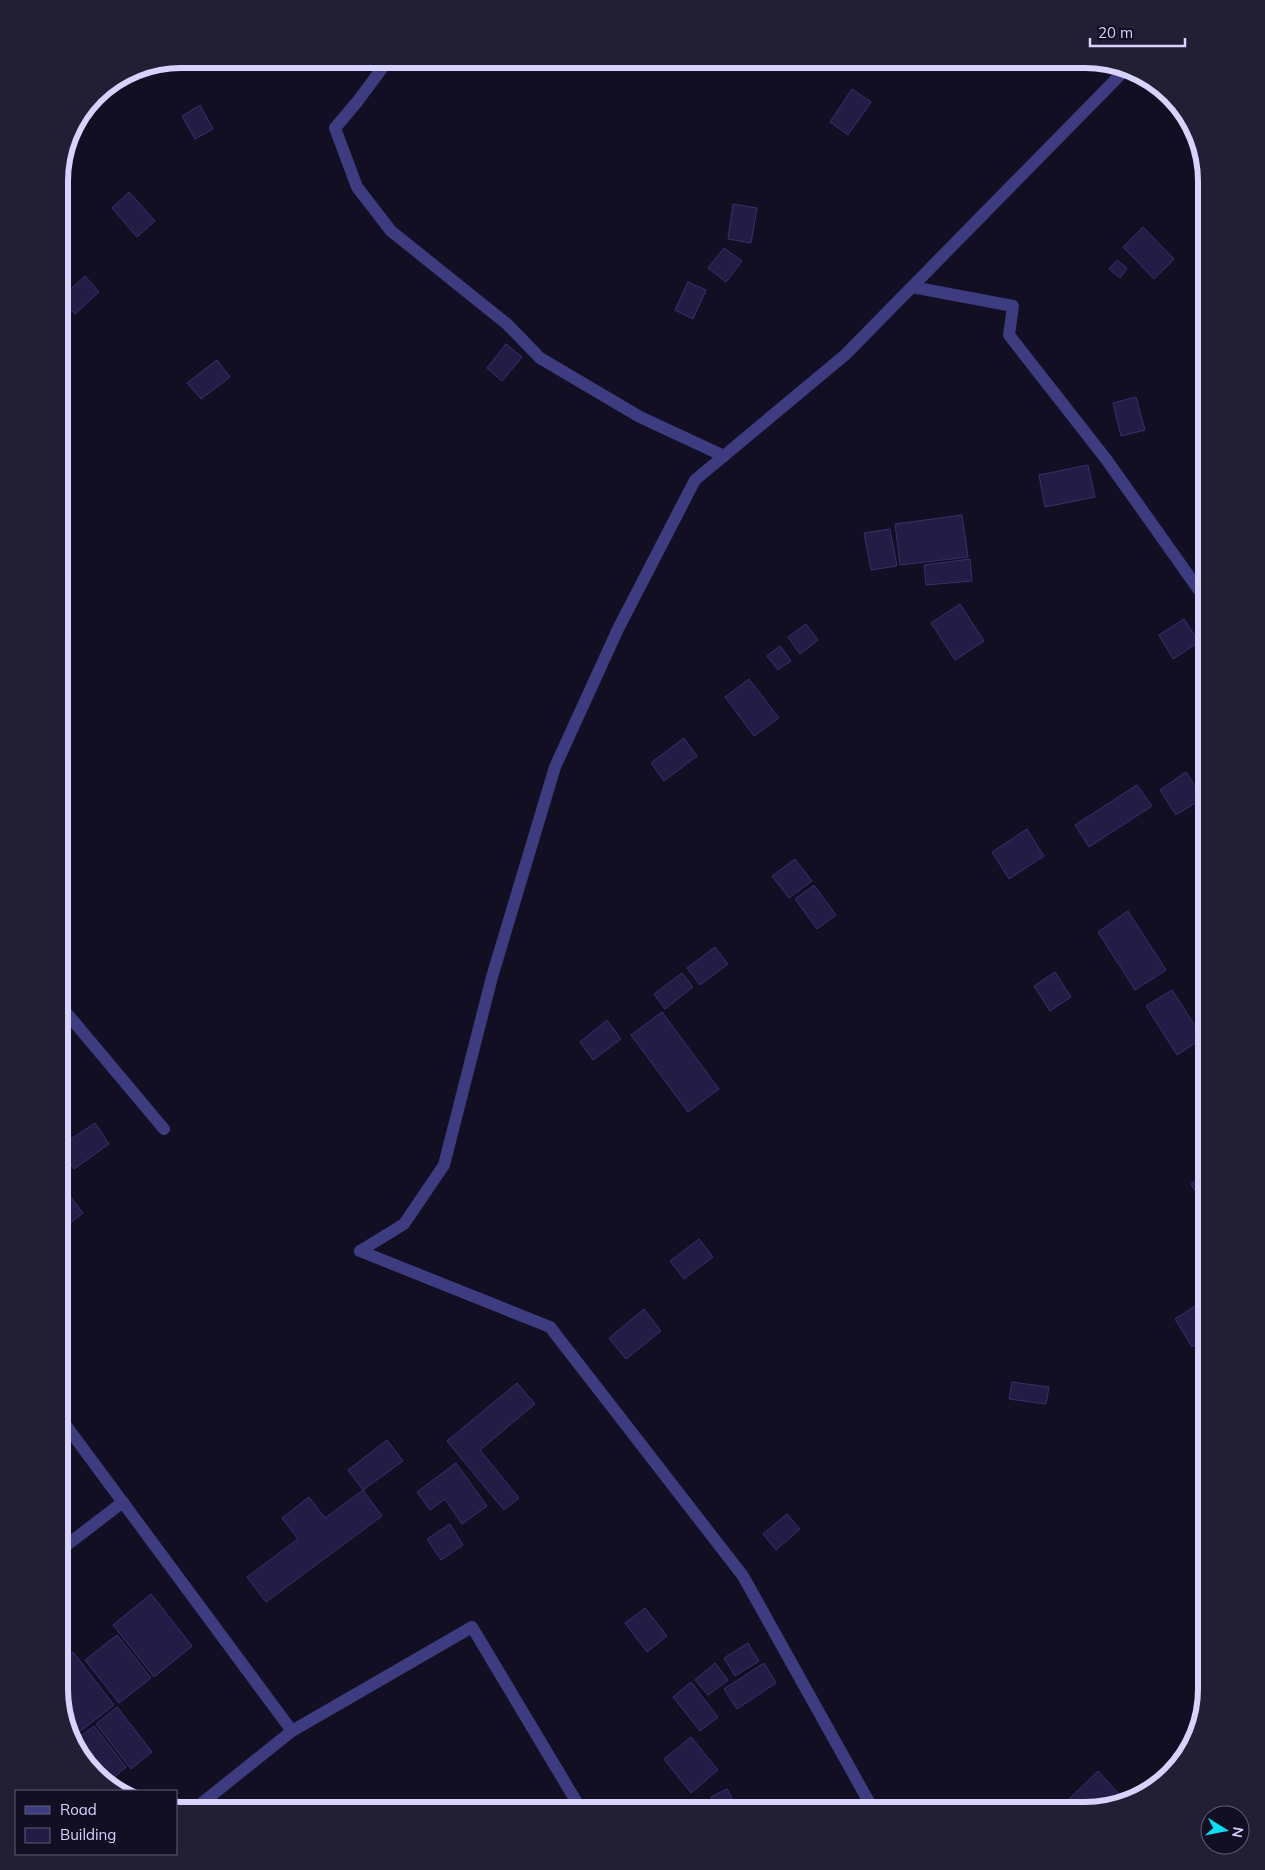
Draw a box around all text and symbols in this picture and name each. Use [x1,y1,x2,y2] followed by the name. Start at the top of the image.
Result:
[1090,15,1185,47] scale bar
[1098,23,1133,42] text: 20 m
[15,1790,178,1855] legend
[60,1800,97,1819] text: Road
[1200,1805,1250,1855] north arrow
[60,1825,116,1844] text: Building
[1228,1825,1248,1839] text: N

